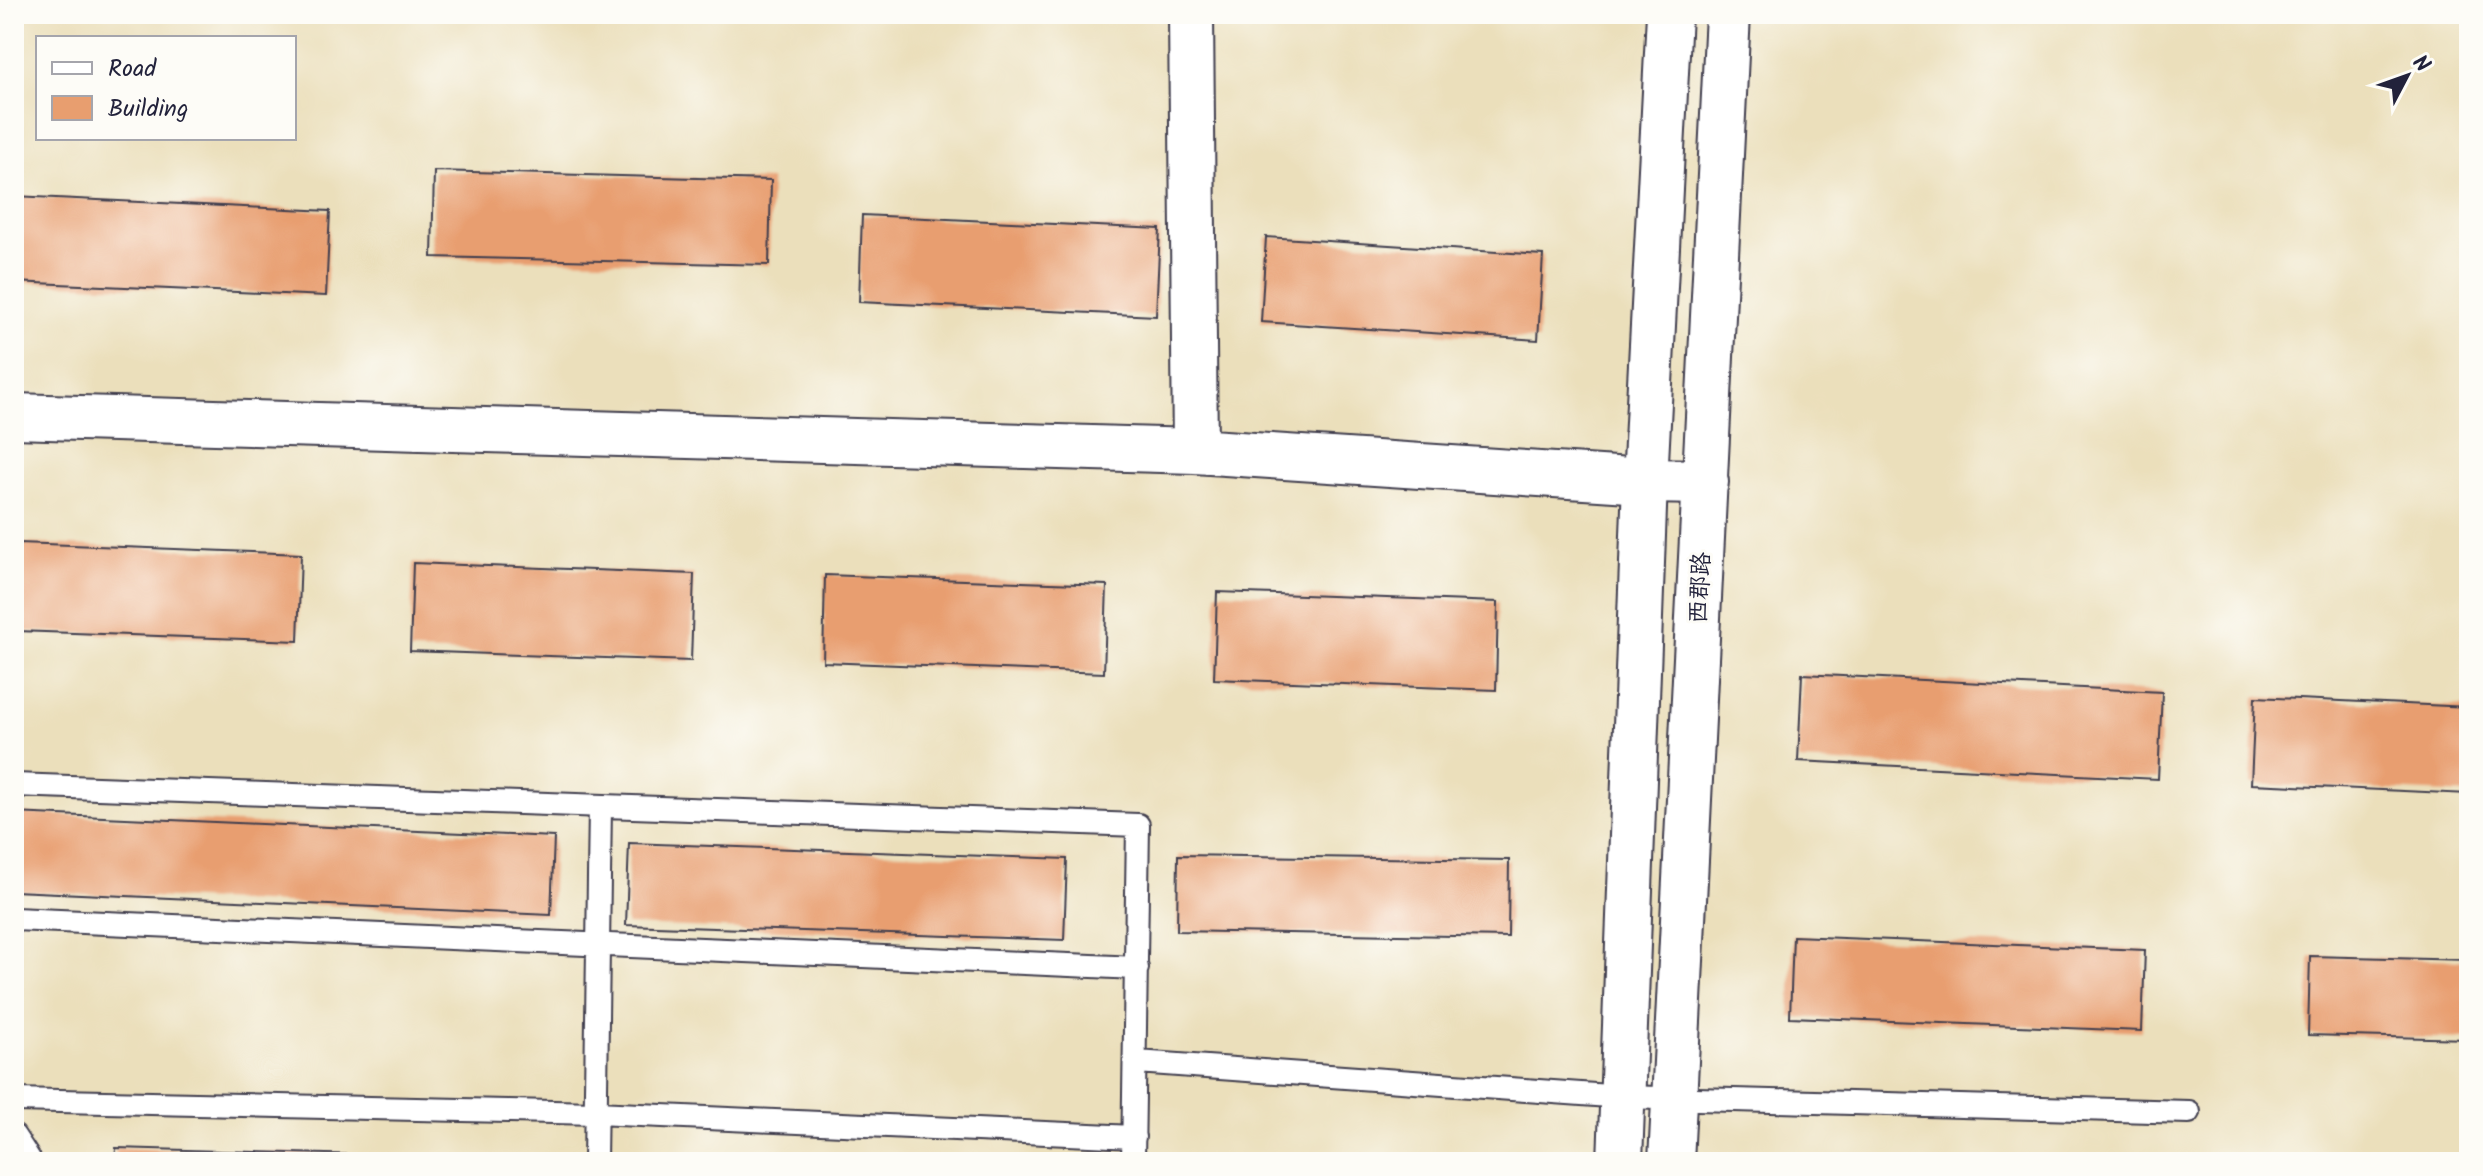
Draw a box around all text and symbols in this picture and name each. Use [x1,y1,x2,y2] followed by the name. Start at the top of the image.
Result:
[36,36,296,140] legend
[2367,36,2447,116] north arrow
[2402,48,2438,81] text: N
[108,50,157,89] text: Road
[108,90,188,129] text: Building
[1680,551,1722,625] street label: 西郡路

